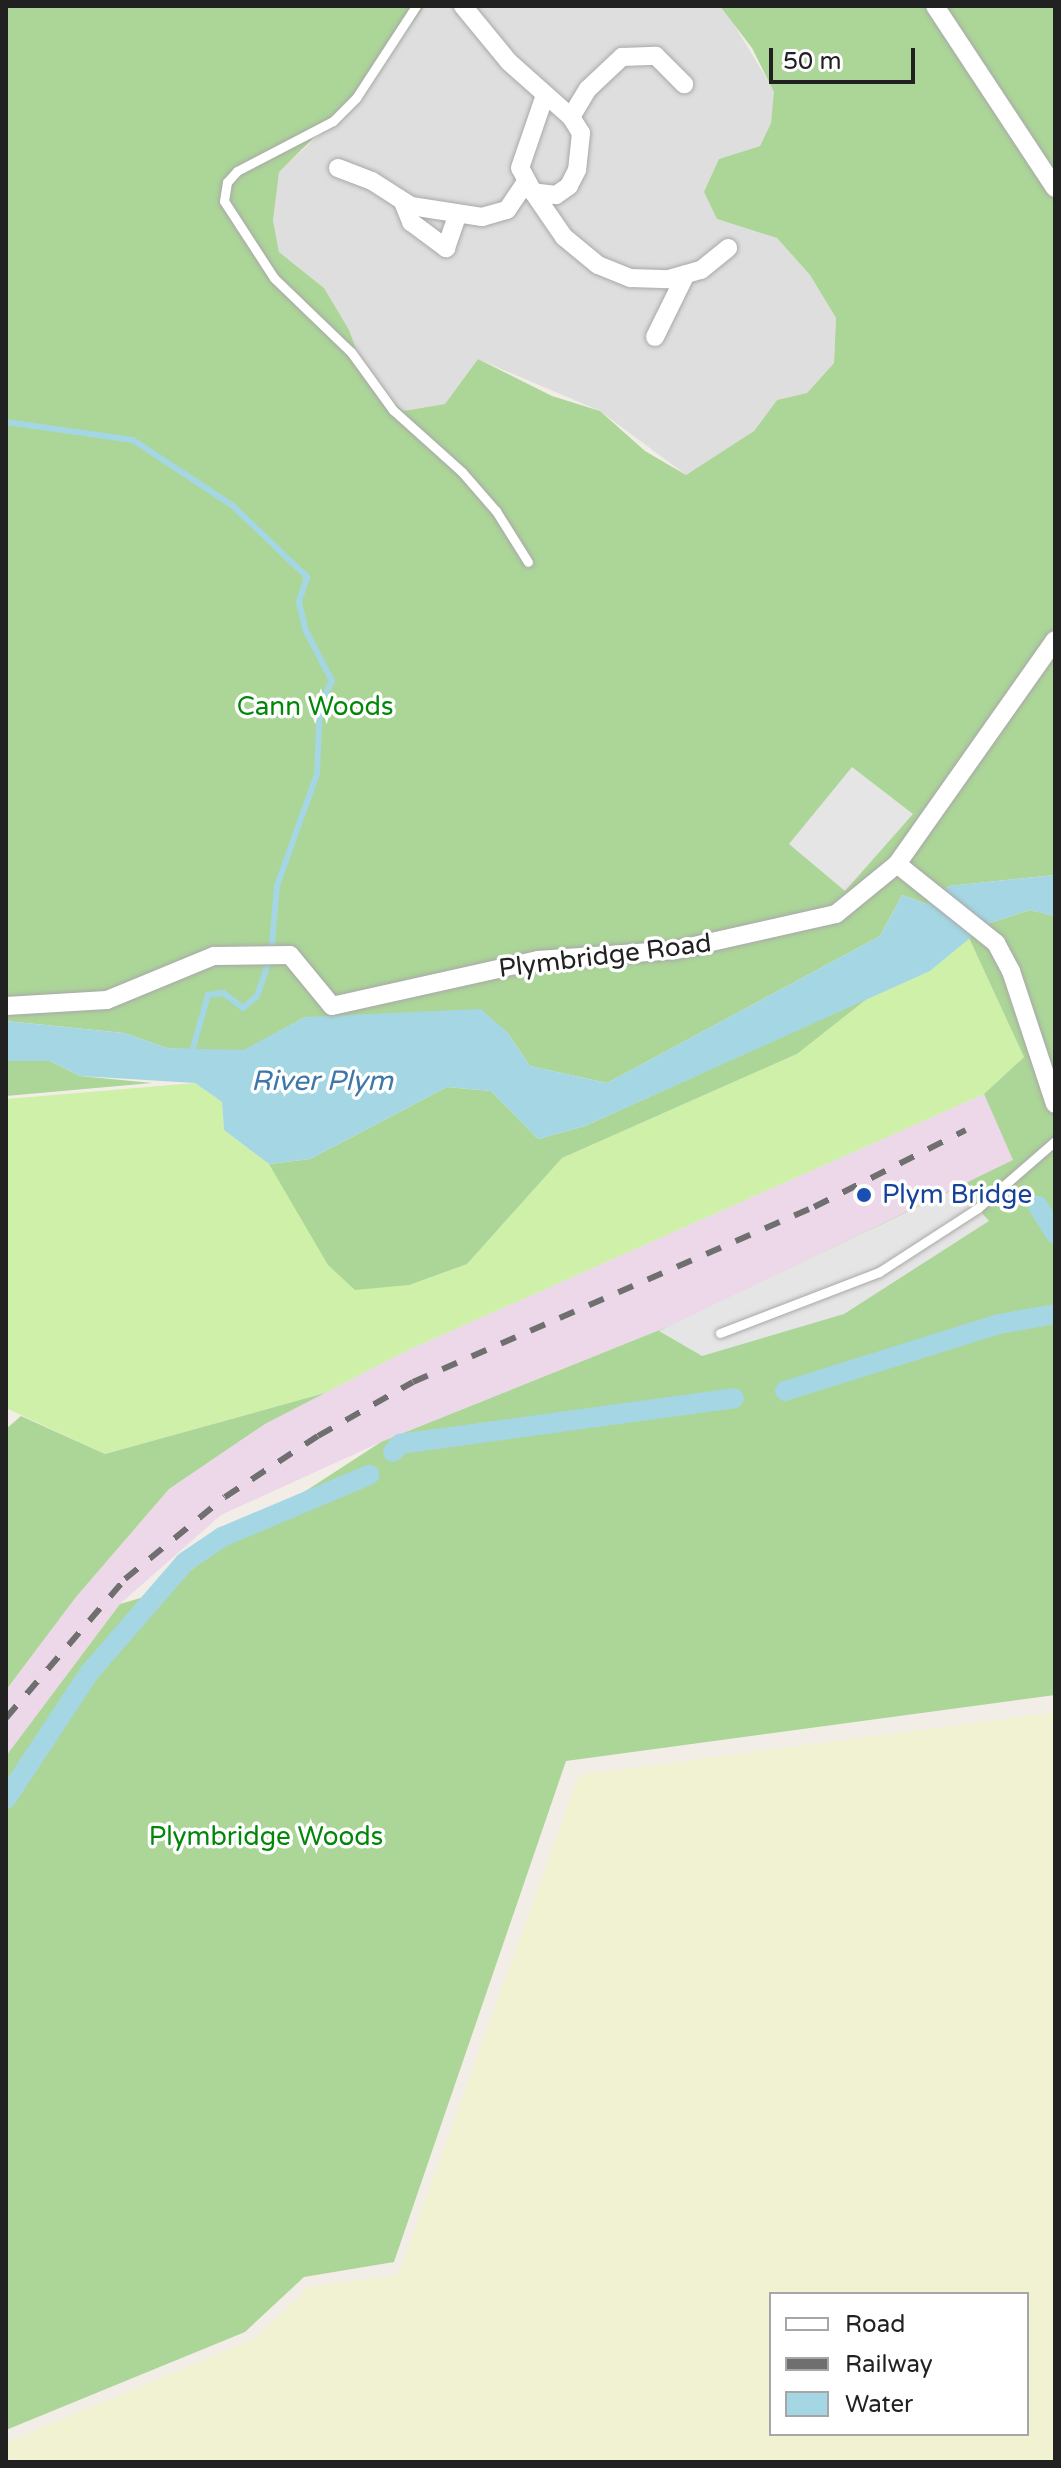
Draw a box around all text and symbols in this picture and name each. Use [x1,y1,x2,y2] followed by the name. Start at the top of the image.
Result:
[773,32,919,82] scale bar
[783,47,841,76] text: 50 m
[237,691,393,723] park label: Cann Woods
[497,927,713,985] street label: Plymbridge Road
[251,1064,393,1098] water label: River Plym
[882,1179,1032,1211] place label: Plym Bridge
[853,1184,875,1206] marker: Plym Bridge
[149,1821,383,1853] park label: Plymbridge Woods
[769,2292,1029,2436] legend
[845,2310,905,2339] text: Road
[845,2350,933,2379] text: Railway
[845,2390,913,2419] text: Water

